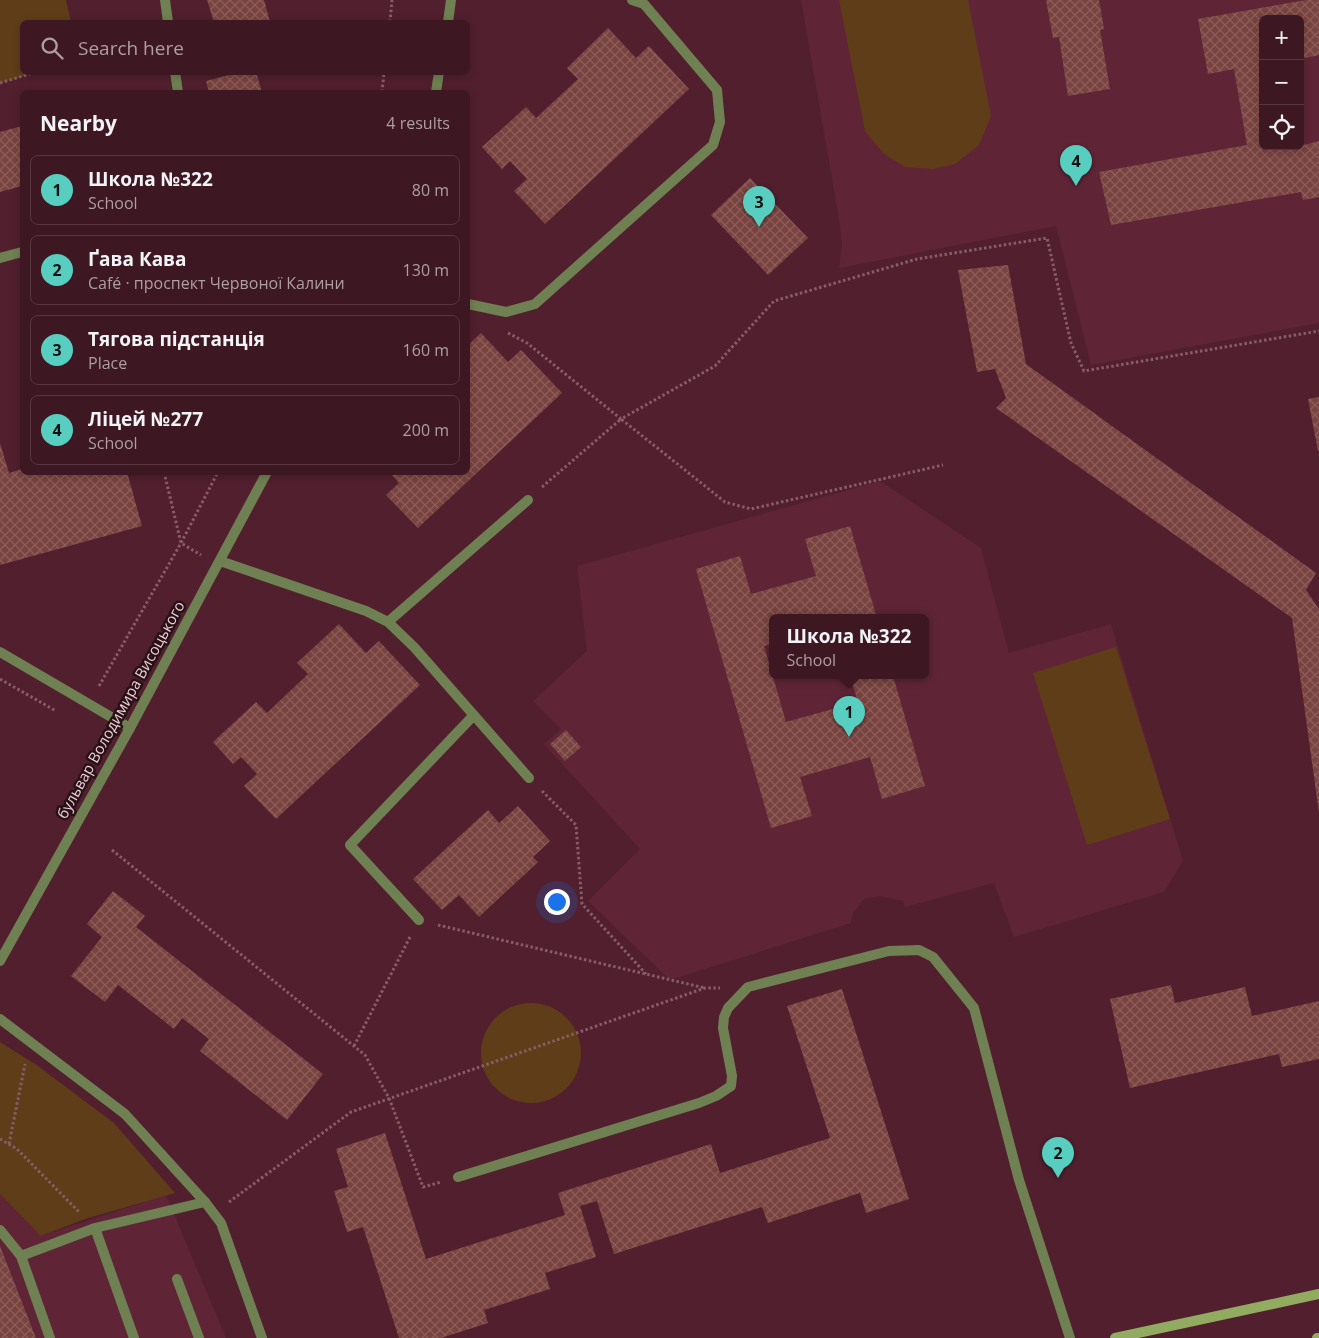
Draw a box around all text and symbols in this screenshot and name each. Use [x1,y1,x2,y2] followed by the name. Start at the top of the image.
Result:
[1259,15,1304,150] map controls
[1259,15,1304,60] button: +
[20,20,470,75] search box
[38,34,66,62] icon: search
[78,35,184,61] text: Search here
[1259,60,1304,105] button: −
[1259,105,1304,150] button: locate
[40,109,117,137] text: Nearby
[386,112,450,134] text: 4 results
[1060,145,1092,186] pin: 4
[88,166,213,192] text: Школа №322
[52,179,62,201] text: 1
[412,179,449,201] text: 80 m
[743,186,775,227] pin: 3
[88,192,138,214] text: School
[88,246,187,272] text: Ґава Кава
[52,259,62,281] text: 2
[403,259,449,281] text: 130 m
[88,272,345,294] text: Café · проспект Червоної Калини
[88,326,265,352] text: Тягова пiдстанцiя
[52,339,62,361] text: 3
[403,339,449,361] text: 160 m
[88,352,127,374] text: Place
[88,406,203,432] text: Ліцей №277
[52,419,62,441] text: 4
[403,419,449,441] text: 200 m
[88,432,138,454] text: School
[52,597,189,822] street label: бульвар Володимира Висоцького
[769,614,929,679] popup
[787,623,911,649] text: Школа №322
[787,649,836,671] text: School
[833,696,865,737] pin: 1
[544,889,570,915] your location
[1042,1137,1074,1178] pin: 2

